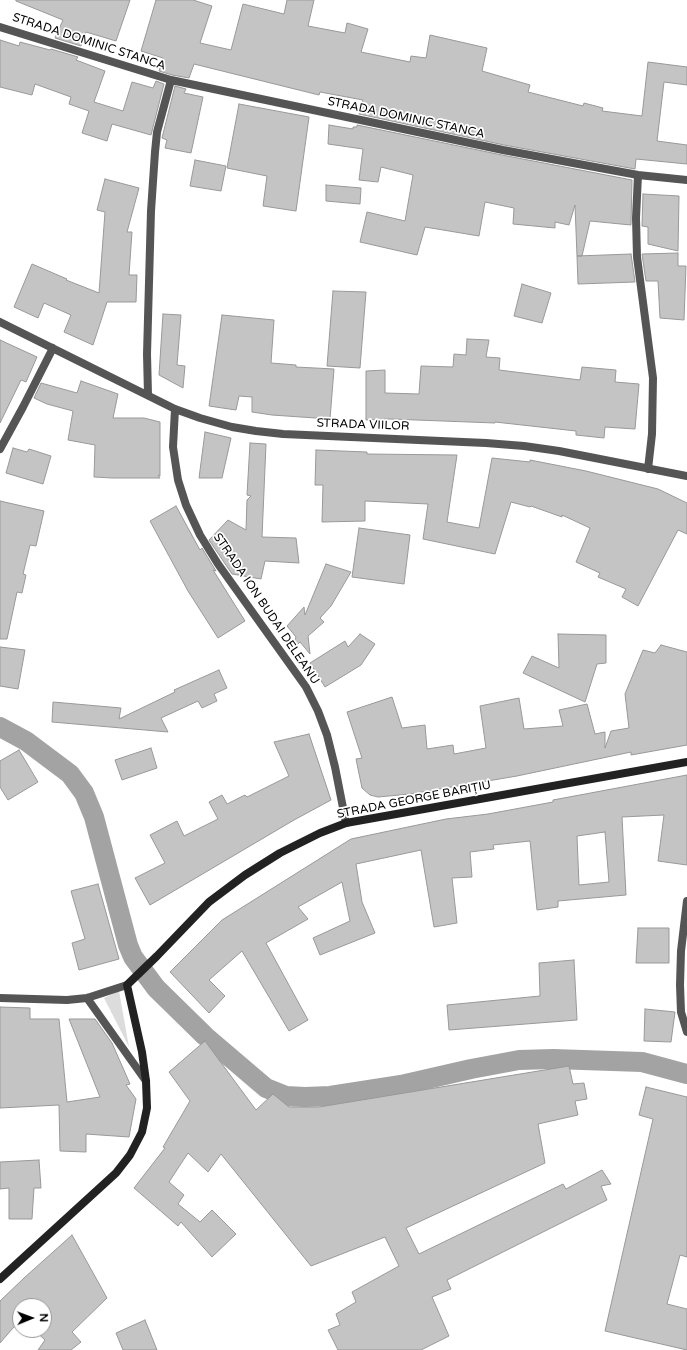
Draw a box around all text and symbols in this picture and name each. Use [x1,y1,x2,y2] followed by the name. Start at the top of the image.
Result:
[11,10,167,74] street label: STRADA DOMINIC STANCA
[326,94,486,142] street label: STRADA DOMINIC STANCA
[316,416,410,434] street label: STRADA VIILOR
[210,531,322,687] street label: STRADA ION BUDAI DELEANU
[336,778,492,822] street label: STRADA GEORGE BARIȚIU
[12,1298,52,1338] north arrow
[37,1313,50,1322] text: N

